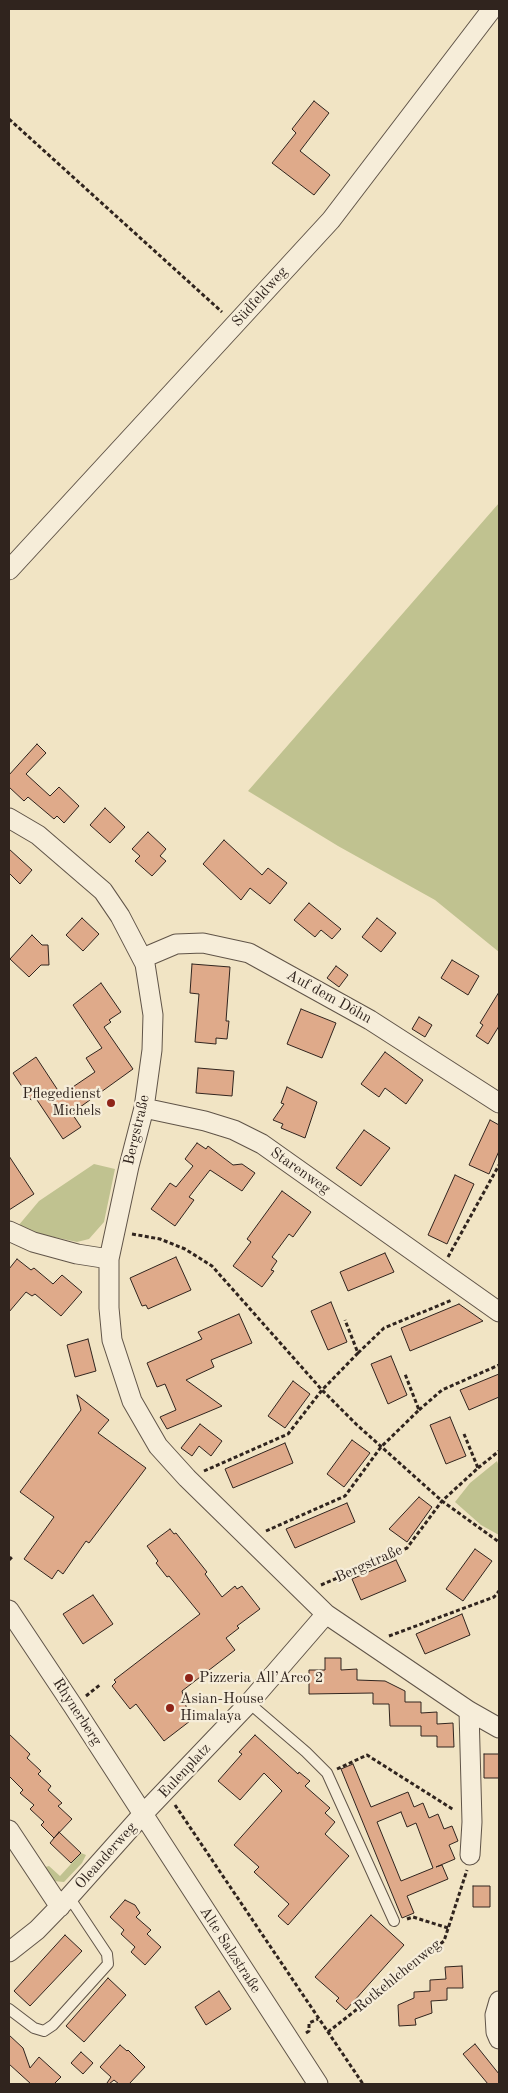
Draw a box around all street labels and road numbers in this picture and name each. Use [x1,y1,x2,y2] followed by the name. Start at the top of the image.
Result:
[228,263,292,331] street label: Südfeldweg
[283,966,375,1028] street label: Auf dem Döhn
[120,1093,154,1167] street label: Bergstraße
[267,1144,333,1198] street label: Starenweg
[333,1541,405,1587] street label: Bergstraße
[49,1675,105,1749] street label: Rhynerberg
[155,1740,215,1802] street label: Eulenplatz
[71,1819,141,1893] street label: Oleanderweg
[195,1903,265,1997] street label: Alte Salzstraße
[351,1936,445,2016] street label: Rotkehlchenweg

